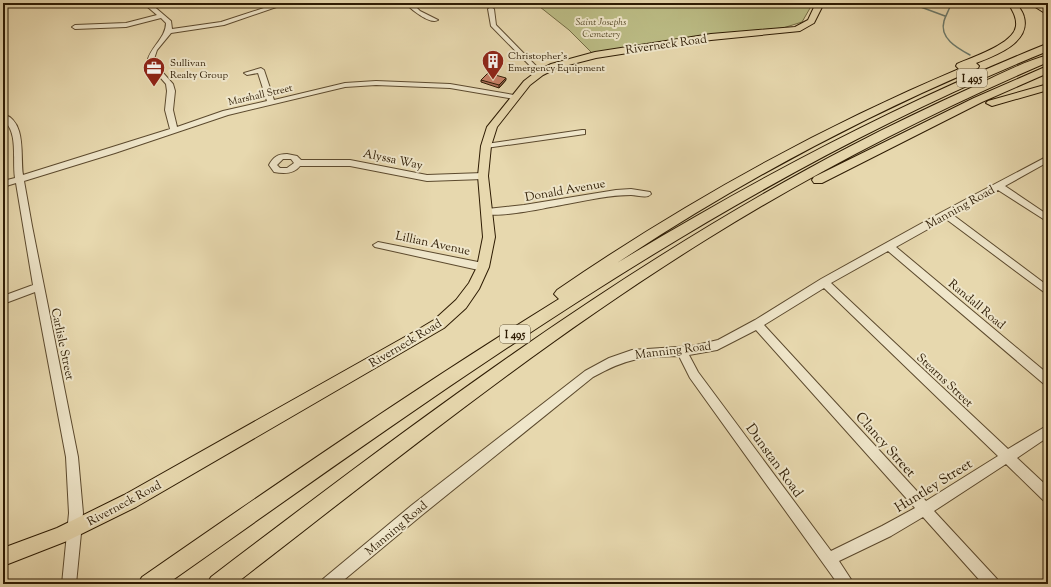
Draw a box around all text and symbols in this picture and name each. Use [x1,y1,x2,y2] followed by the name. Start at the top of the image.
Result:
[576,15,627,42] park label: Saint Josephs Cemetery
[624,30,708,60] street label: Riverneck Road
[480,48,506,81] building icon: Christopher's Emergency Equipment
[508,49,606,76] place label: Christopher's Emergency Equipment
[141,55,167,88] office icon: Sullivan Realty Group
[170,56,229,83] place label: Sullivan Realty Group
[957,69,987,87] road number: I 495
[227,81,294,110] street label: Marshall Street
[361,145,424,175] street label: Alyssa Way
[524,175,607,207] street label: Donald Avenue
[923,181,998,234] street label: Manning Road
[394,227,472,261] street label: Lillian Avenue
[944,275,1009,334] street label: Randall Road
[46,307,78,382] street label: Carlisle Street
[366,315,445,373] street label: Riverneck Road
[500,325,530,343] road number: I 495
[634,337,712,365] street label: Manning Road
[912,350,977,412] street label: Stearns Street
[850,408,919,483] street label: Clancy Street
[740,420,807,502] street label: Dunstan Road
[891,455,977,519] street label: Huntley Street
[84,477,165,531] street label: Riverneck Road
[362,497,432,560] street label: Manning Road

